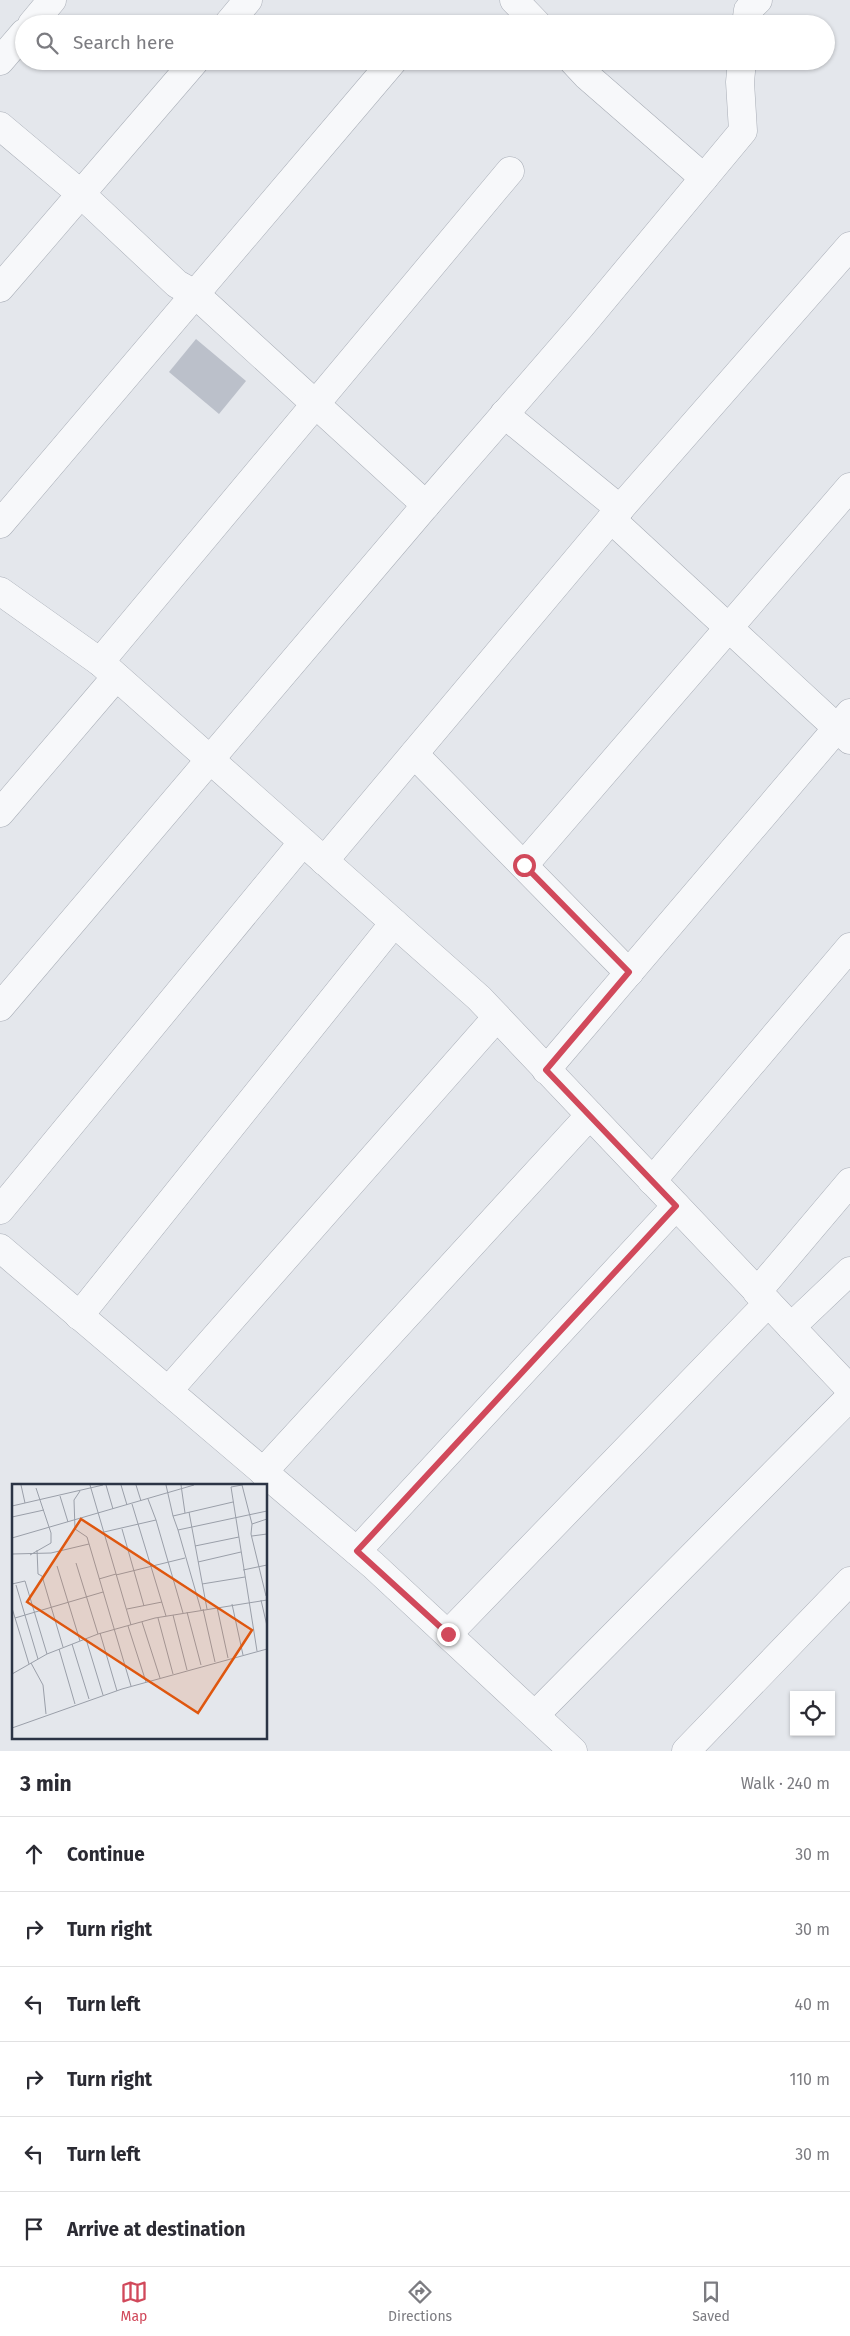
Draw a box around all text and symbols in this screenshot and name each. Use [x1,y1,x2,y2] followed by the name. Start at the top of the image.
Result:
[15,15,835,70] search box
[33,29,61,57] icon: search
[73,31,174,54] text: Search here
[513,854,536,877] route start
[12,1484,268,1738] inset map
[437,1623,460,1646] route end
[790,1691,835,1736] map controls
[790,1691,835,1736] button: locate
[20,1771,72,1797] text: 3 min
[741,1774,830,1793] text: Walk · 240 m
[20,1840,48,1868] icon: ahead
[67,1843,145,1866] text: Continue
[795,1845,830,1864] text: 30 m
[20,1915,48,1943] icon: right
[67,1918,152,1941] text: Turn right
[795,1920,830,1939] text: 30 m
[20,1990,48,2018] icon: left
[67,1993,141,2016] text: Turn left
[795,1995,830,2014] text: 40 m
[20,2065,48,2093] icon: right
[67,2068,152,2091] text: Turn right
[789,2070,830,2089] text: 110 m
[20,2140,48,2168] icon: left
[67,2143,141,2166] text: Turn left
[795,2145,830,2164] text: 30 m
[20,2215,48,2243] icon: arrive
[67,2218,246,2241] text: Arrive at destination
[120,2278,148,2325] tab: Map
[388,2278,452,2325] tab: Directions
[692,2278,730,2325] tab: Saved

